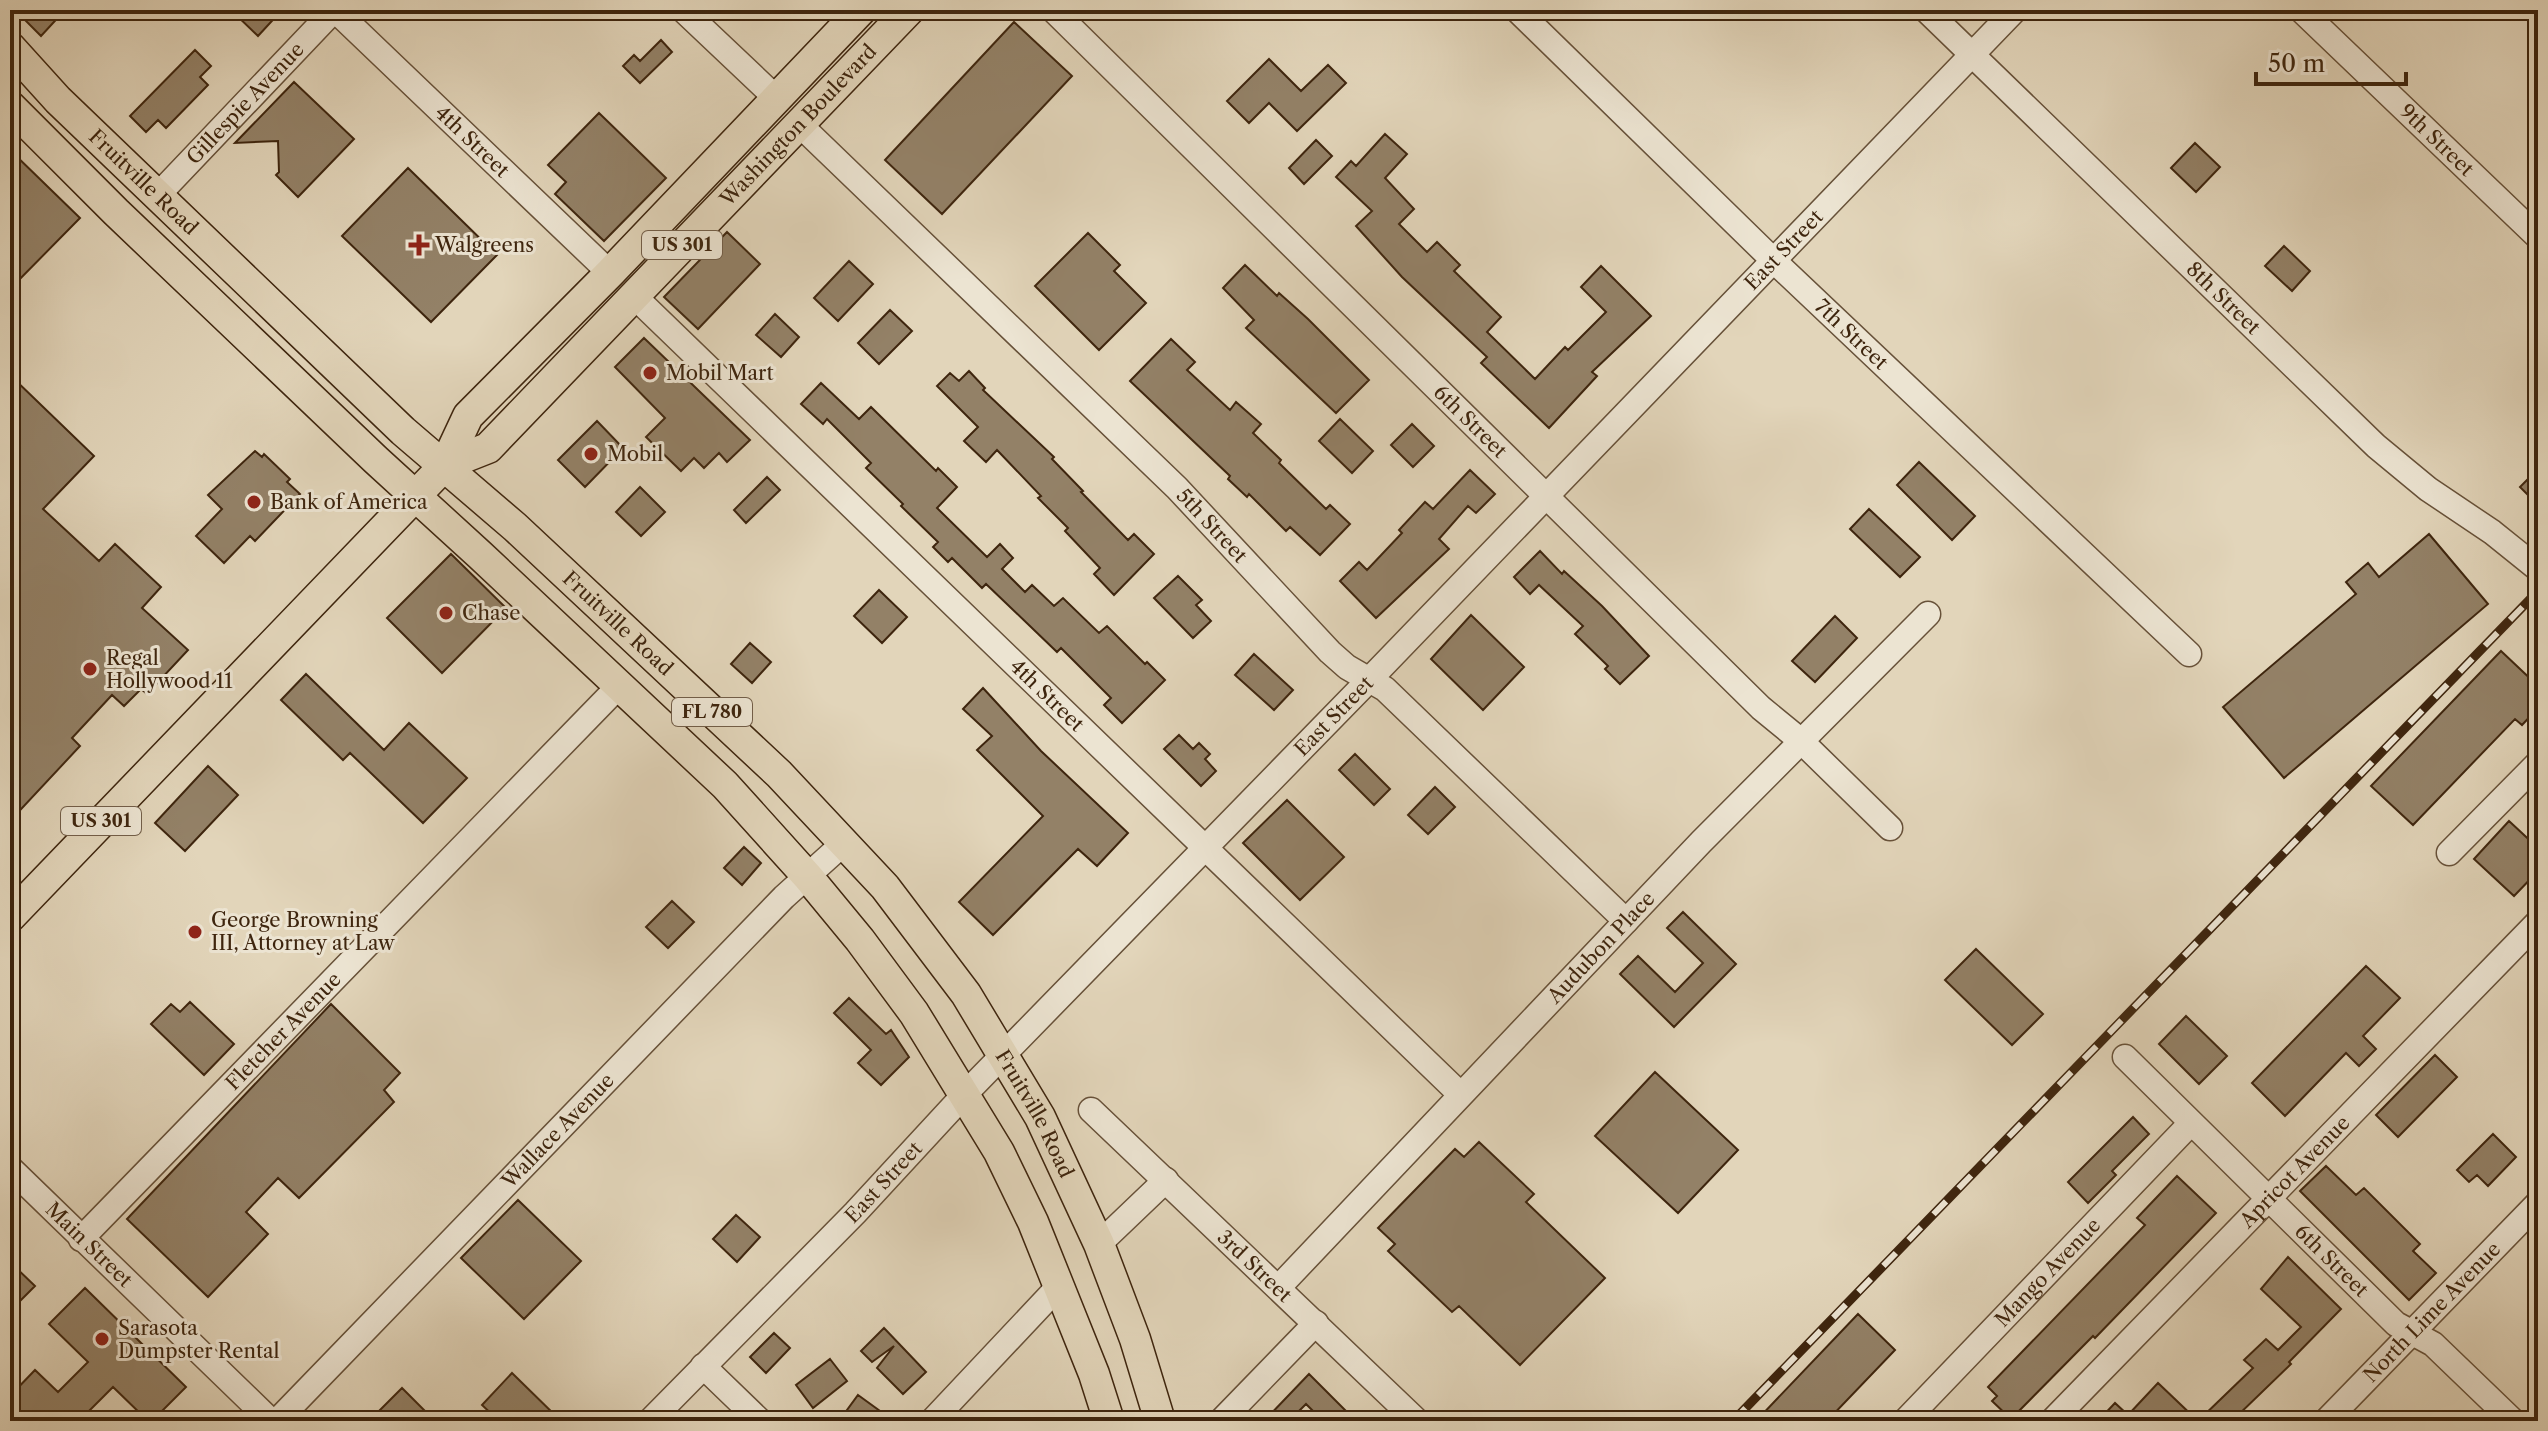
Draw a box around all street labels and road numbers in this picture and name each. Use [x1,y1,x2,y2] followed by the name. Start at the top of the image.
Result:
[182,37,309,169] street label: Gillespie Avenue
[714,39,881,212] street label: Washington Boulevard
[2395,99,2479,181] street label: 9th Street
[430,100,514,182] street label: 4th Street
[84,124,203,240] street label: Fruitville Road
[1740,205,1828,295] street label: East Street
[642,231,722,259] road number: US 301
[2181,257,2265,339] street label: 8th Street
[1810,294,1893,375] street label: 7th Street
[1429,380,1512,463] street label: 6th Street
[1172,483,1252,567] street label: 5th Street
[558,566,678,680] street label: Fruitville Road
[1005,654,1089,736] street label: 4th Street
[1289,671,1378,761] street label: East Street
[672,698,752,726] road number: FL 780
[61,807,141,835] road number: US 301
[1542,887,1660,1009] street label: Audubon Place
[221,967,346,1095] street label: Fletcher Avenue
[990,1046,1078,1181] street label: Fruitville Road
[496,1068,619,1194] street label: Wallace Avenue
[2234,1111,2355,1234] street label: Apricot Avenue
[840,1137,927,1228] street label: East Street
[41,1197,137,1292] street label: Main Street
[1990,1213,2105,1332] street label: Mango Avenue
[2290,1219,2373,1302] street label: 6th Street
[1212,1225,1297,1307] street label: 3rd Street
[2358,1237,2506,1387] street label: North Lime Avenue

